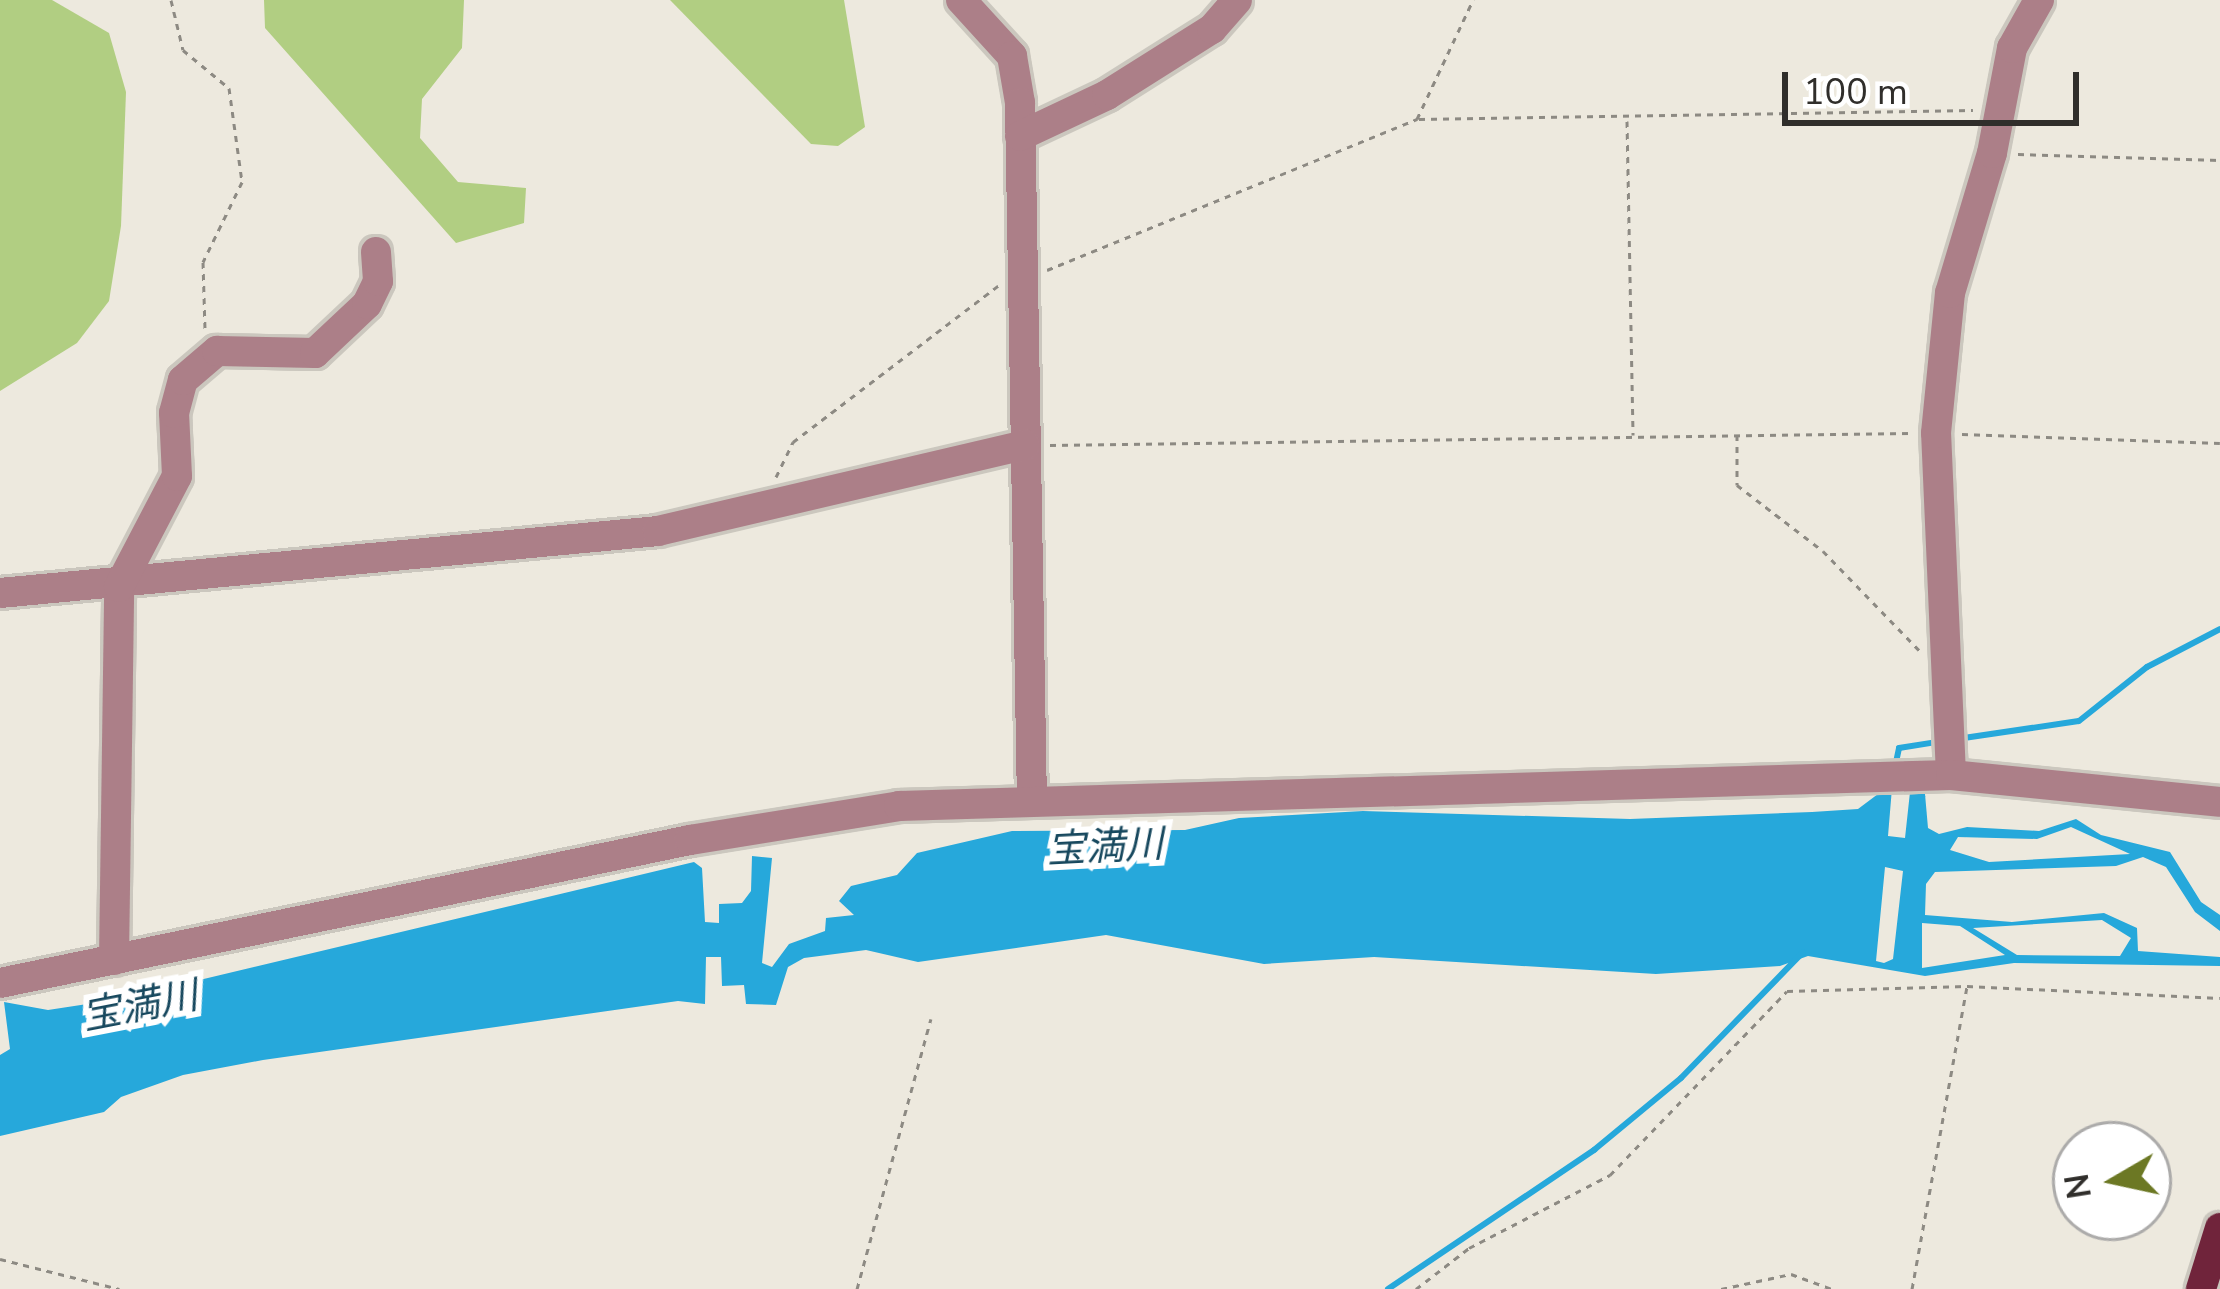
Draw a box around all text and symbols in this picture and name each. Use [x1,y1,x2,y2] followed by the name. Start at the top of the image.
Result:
[1788,48,2085,122] scale bar
[1803,68,1908,117] text: 100 m
[1045,822,1165,874] water label: 宝満川
[78,973,202,1041] water label: 宝満川
[2052,1121,2172,1241] north arrow
[2055,1171,2103,1202] text: N

